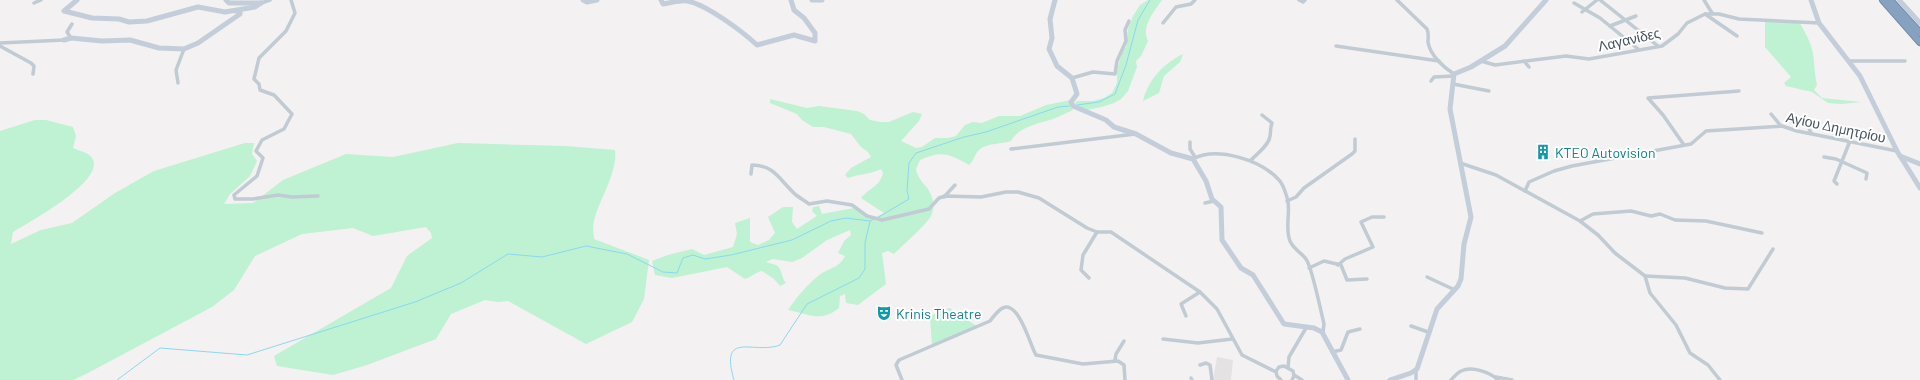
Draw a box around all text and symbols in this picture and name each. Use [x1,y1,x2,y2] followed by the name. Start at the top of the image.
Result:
[1596,24,1662,54] street label: Λαγανίδες
[1785,108,1887,146] street label: Αγίου Δημητρίου
[1534,143,1552,161] building icon: KTEO Autovision
[1555,144,1655,161] place label: KTEO Autovision
[875,304,893,322] theatre icon: Krinis Theatre
[896,305,981,322] place label: Krinis Theatre

